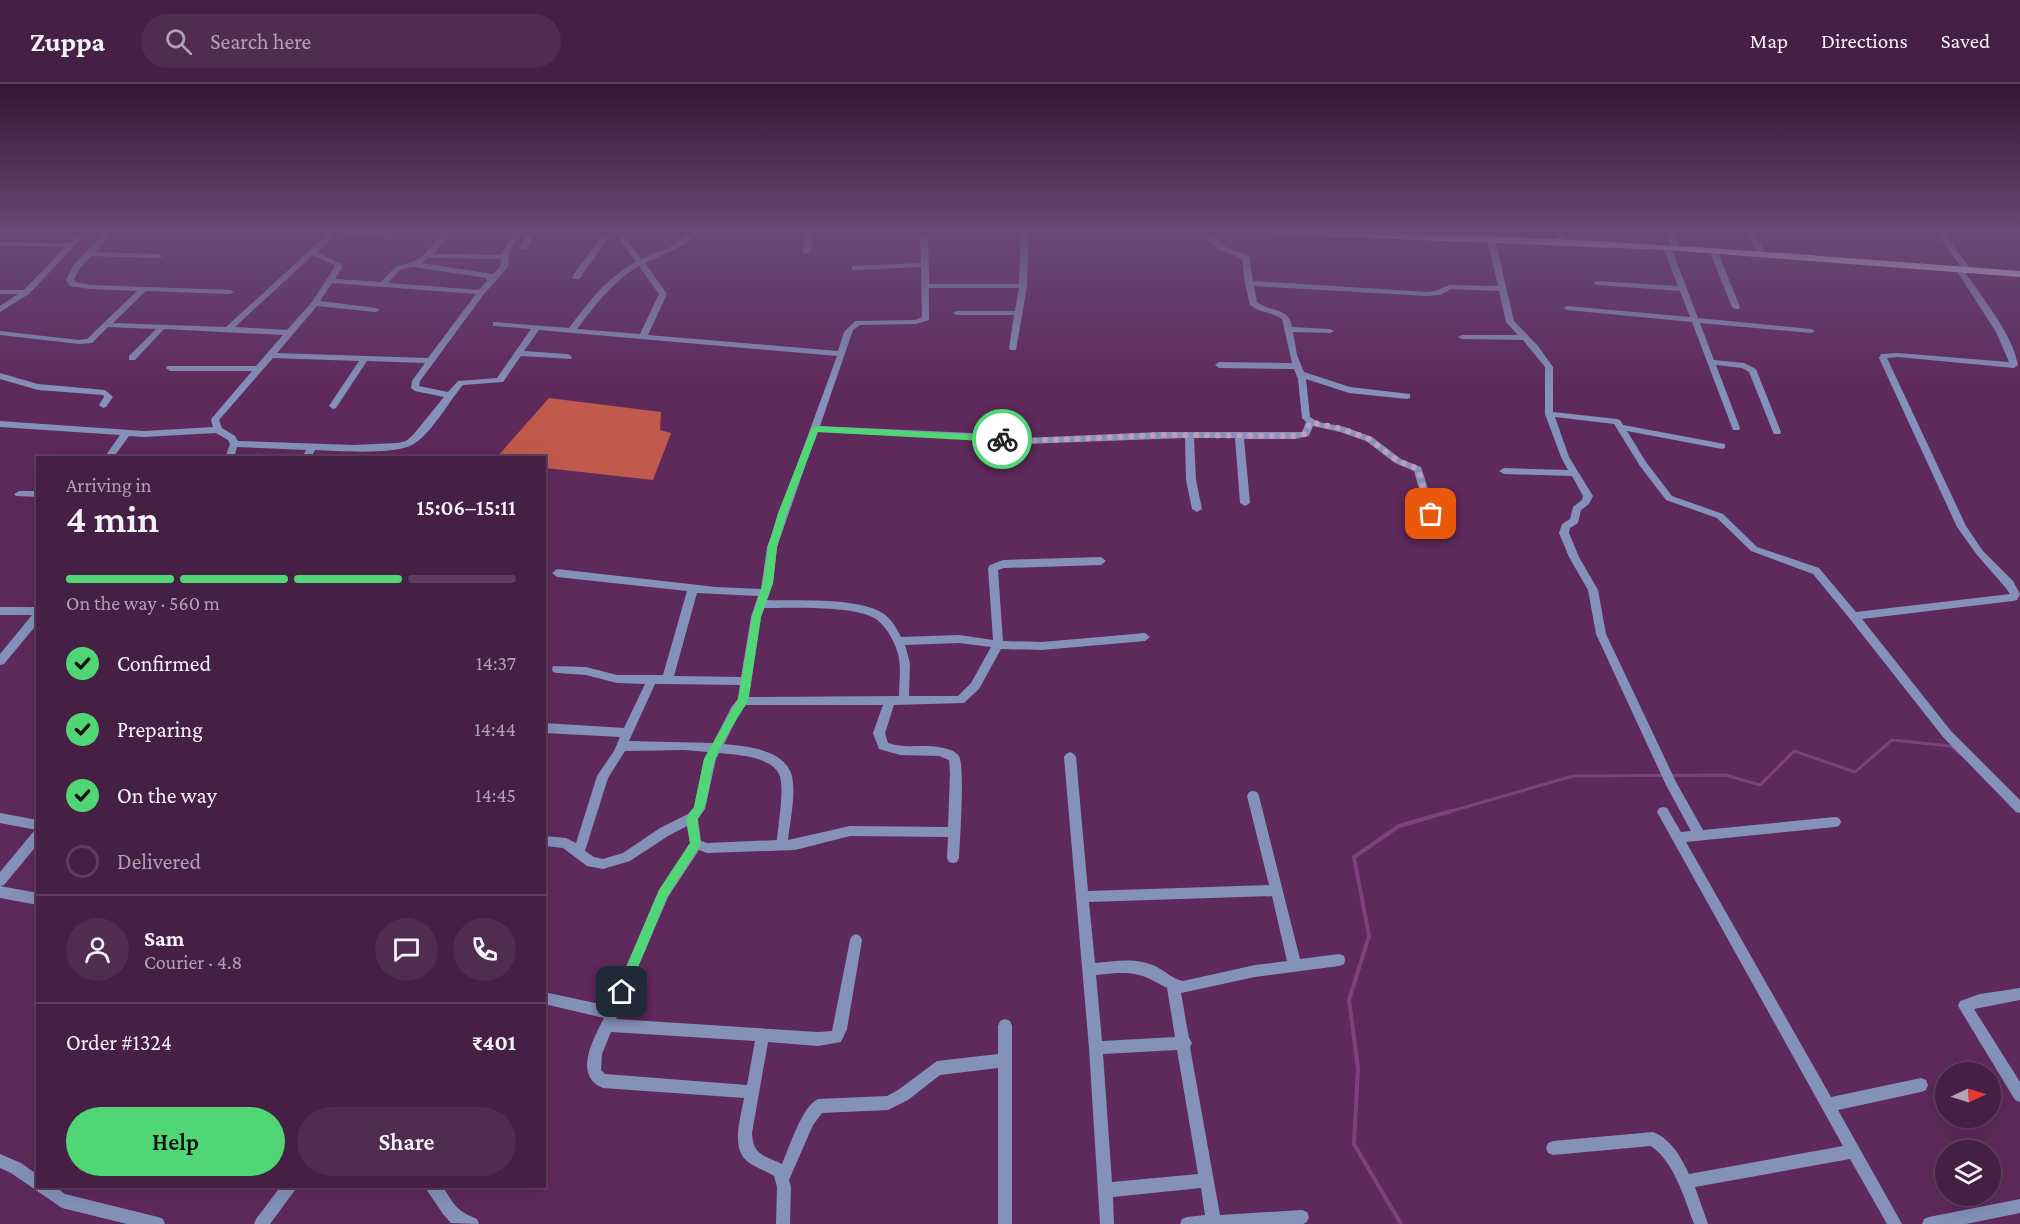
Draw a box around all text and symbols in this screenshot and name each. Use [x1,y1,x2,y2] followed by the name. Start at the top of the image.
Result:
[141,14,561,68] search box
[162,25,195,58] icon: search
[30,26,105,57] text: Zuppa
[210,29,311,54] text: Search here
[1750,29,1788,53] text: Map
[1821,29,1908,53] text: Directions
[1941,29,1990,53] text: Saved
[972,409,1032,469] courier
[986,423,1019,456] icon: bike
[66,474,151,496] text: Arriving in
[1405,488,1456,539] pin
[416,495,516,520] text: 15:06–15:11
[66,497,159,540] text: 4 min
[1414,497,1447,530] icon: bag
[66,592,220,614] text: On the way · 560 m
[66,647,99,680] icon: check
[117,651,211,676] text: Confirmed
[476,652,516,674] text: 14:37
[66,713,99,746] icon: check
[117,717,203,742] text: Preparing
[474,718,516,740] text: 14:44
[66,779,99,812] icon: check
[117,783,217,808] text: On the way
[475,784,516,806] text: 14:45
[117,849,201,874] text: Delivered
[66,918,129,981] button: person
[375,918,438,981] button: chat
[453,918,516,981] button: phone
[144,926,184,951] text: Sam
[144,951,242,973] text: Courier · 4.8
[596,966,647,1017] pin
[605,975,638,1008] icon: home
[66,1030,172,1055] text: Order #1324
[472,1030,516,1055] text: ₹401
[1935,1062,2001,1128] north arrow
[1935,1062,2001,1206] map controls
[66,1107,285,1176] button: Help
[297,1107,516,1176] button: Share
[1935,1140,2001,1206] button: layers

